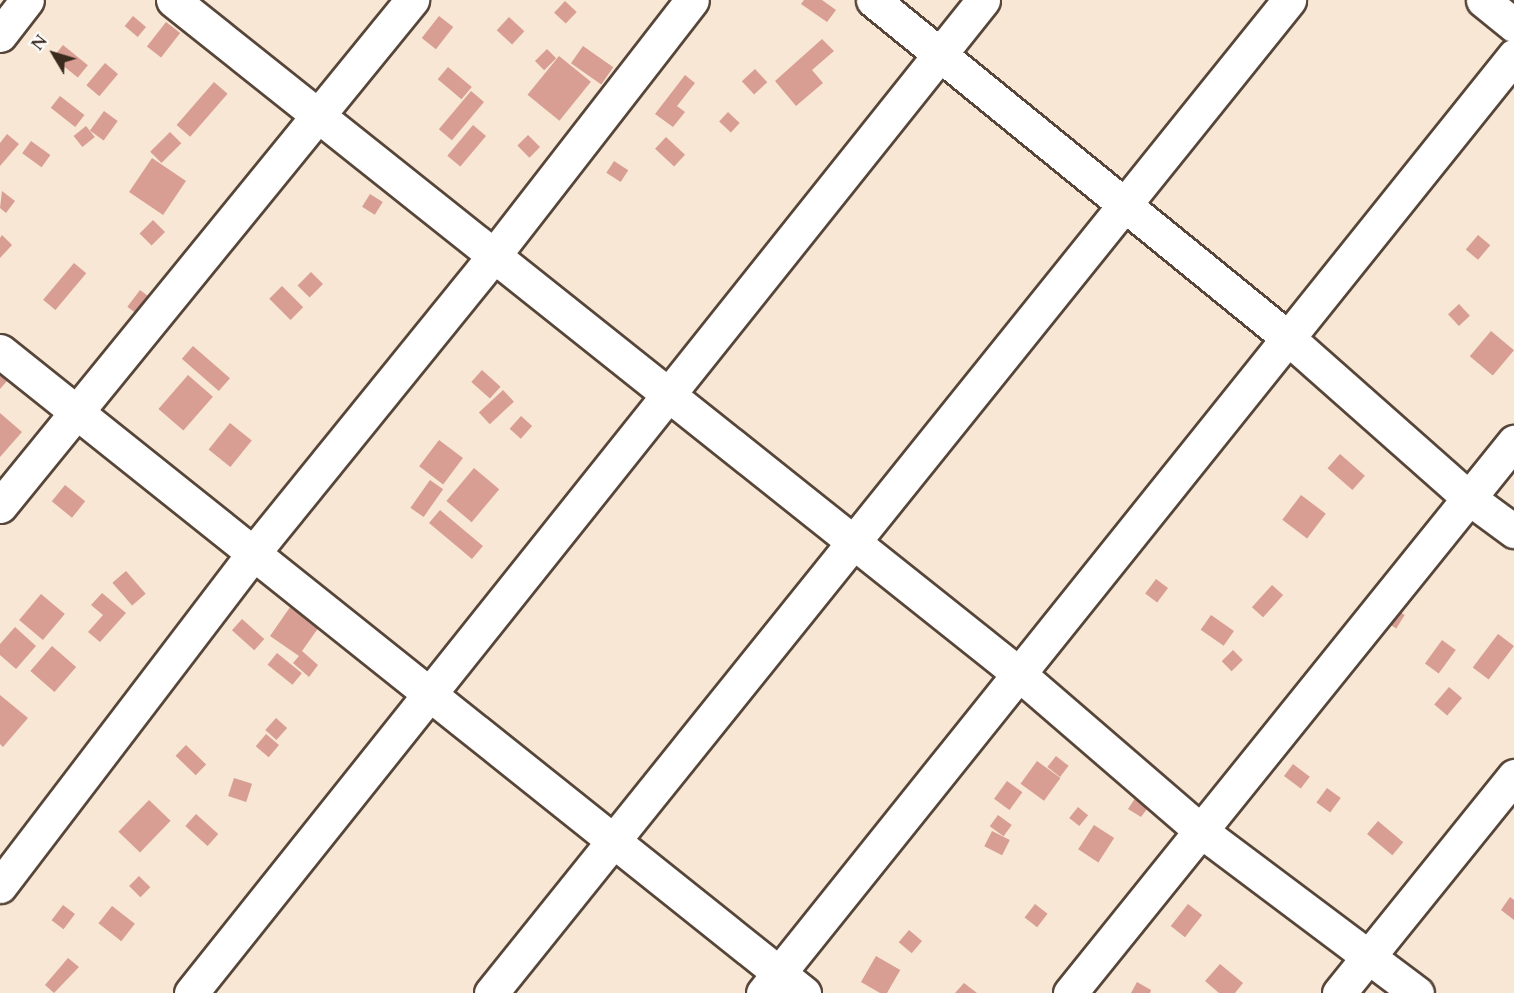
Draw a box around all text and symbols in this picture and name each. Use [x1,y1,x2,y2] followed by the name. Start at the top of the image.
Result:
[24,24,84,84] north arrow
[27,31,53,55] text: N

